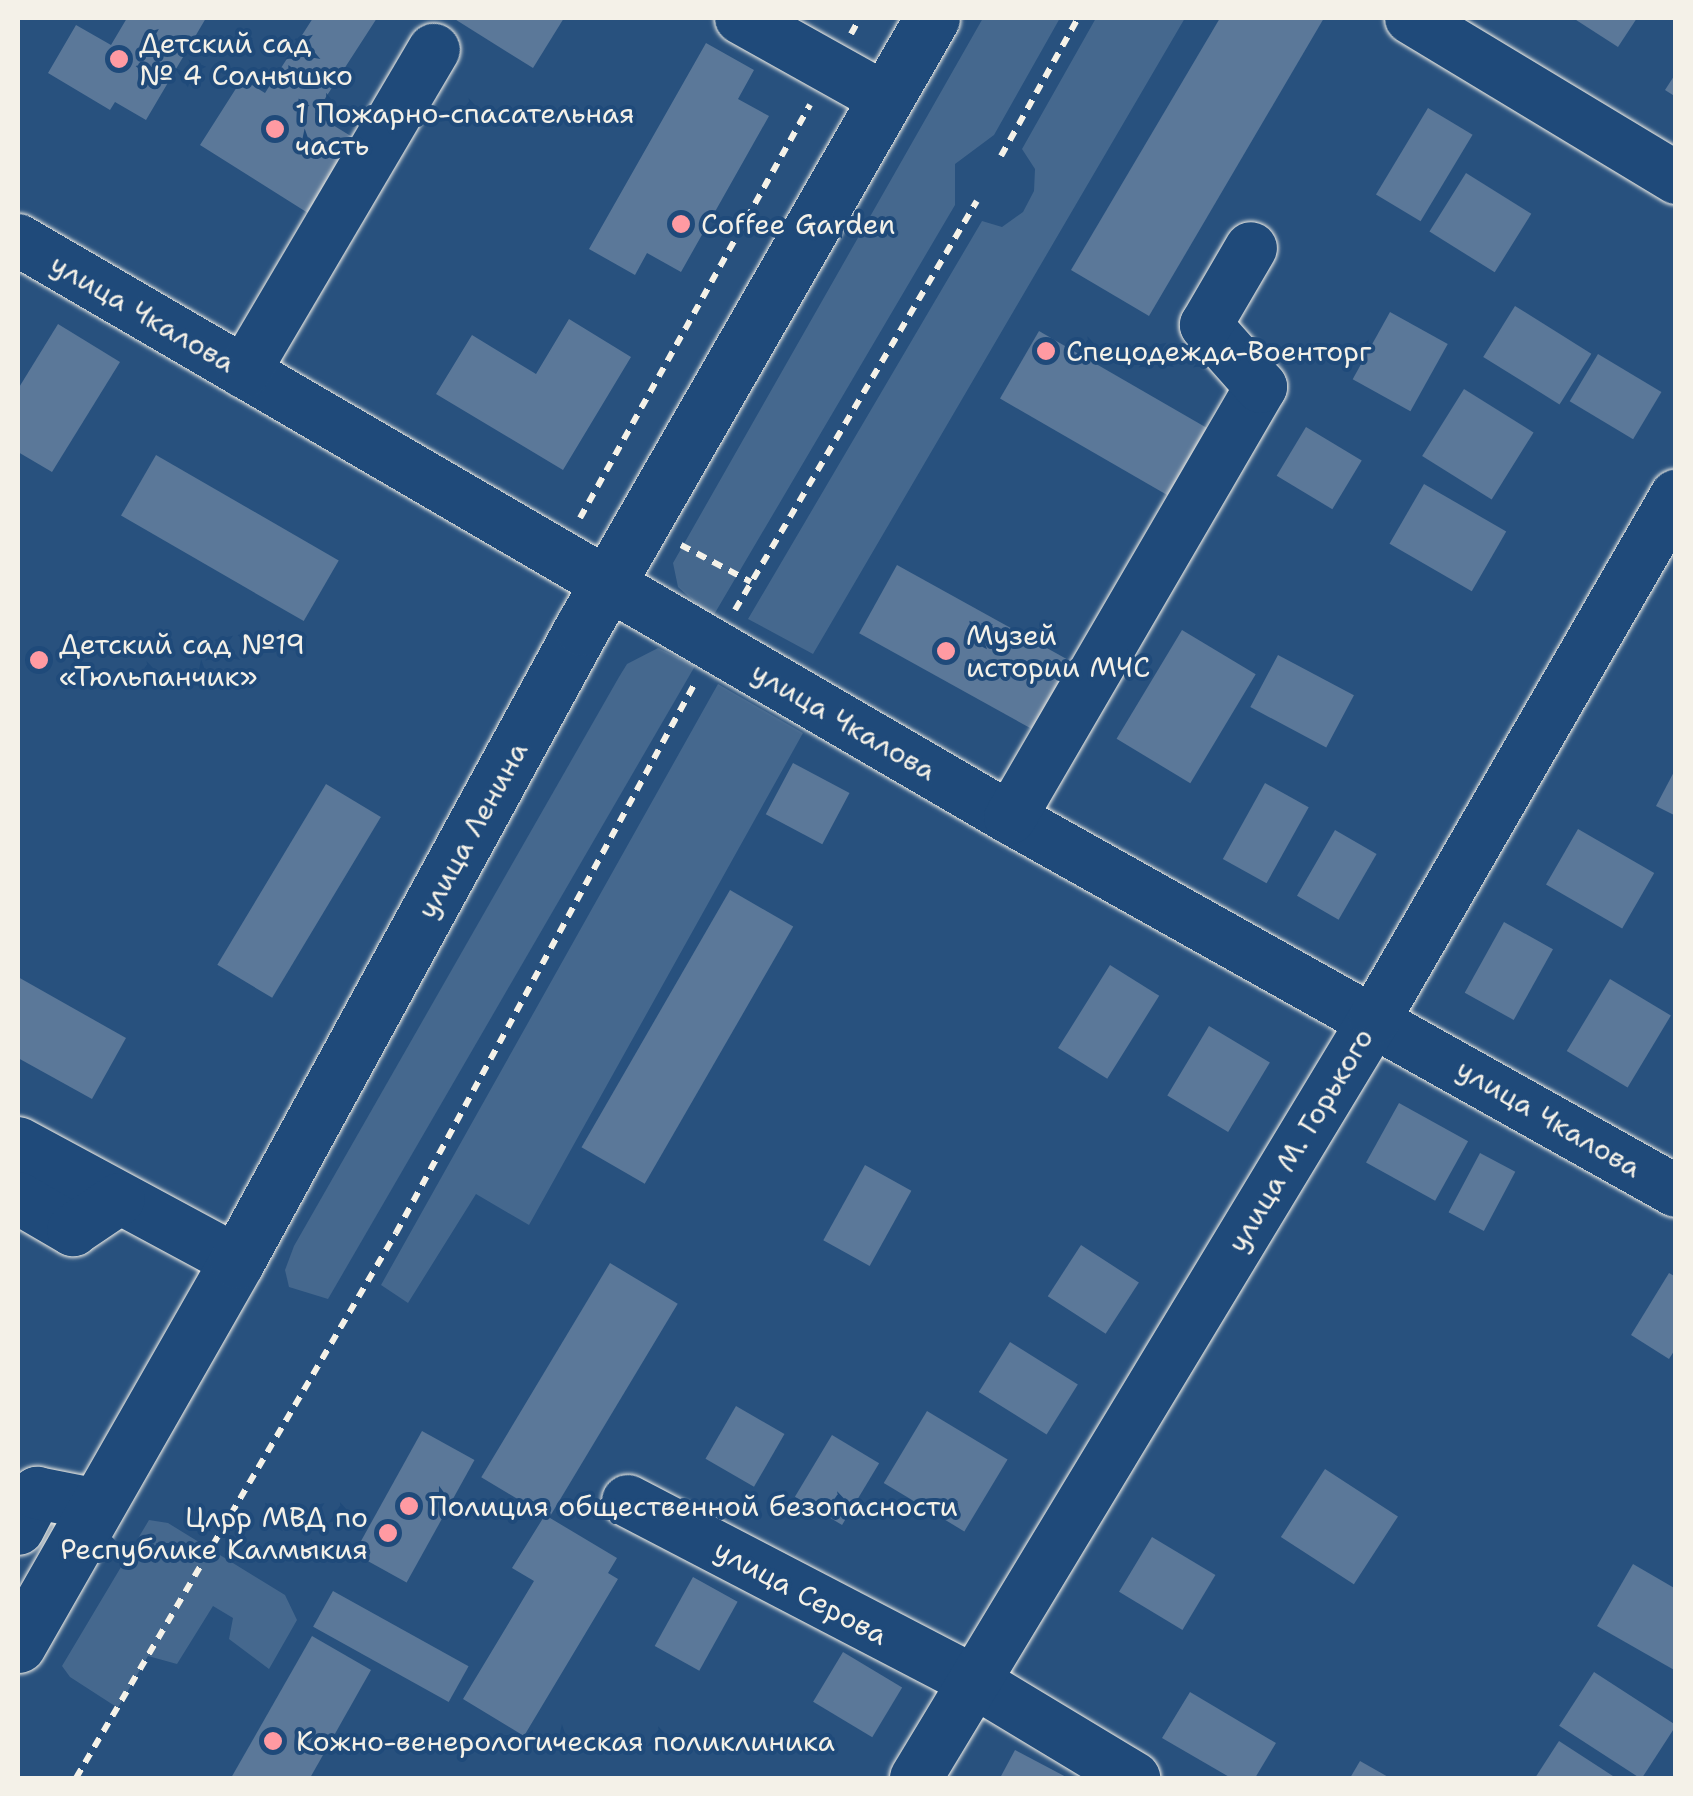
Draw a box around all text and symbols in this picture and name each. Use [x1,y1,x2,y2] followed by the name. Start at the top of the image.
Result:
[139,26,353,92] place label: Детский сад № 4 Солнышко
[108,48,130,70] marker: Детский сад № 4 Солнышко
[295,96,635,162] place label: 1 Пожарно-спасательная часть
[264,118,286,140] marker: 1 Пожарно-спасательная часть
[701,207,895,241] place label: Coffee Garden
[670,213,692,235] marker: Coffee Garden
[45,247,241,379] street label: улица Чкалова
[1066,334,1372,368] place label: Спецодежда-Военторг
[1035,340,1057,362] marker: Спецодежда-Военторг
[966,618,1150,684] place label: Музей истории МЧС
[59,627,305,693] place label: Детский сад №19 «Тюльпанчик»
[935,640,957,662] marker: Музей истории МЧС
[28,649,50,671] marker: Детский сад №19 «Тюльпанчик»
[746,655,942,787] street label: улица Чкалова
[410,736,534,924] street label: улица Ленина
[1220,1022,1380,1258] street label: улица М. Горького
[1451,1052,1647,1184] street label: улица Чкалова
[429,1489,958,1523] place label: Полиция общественной безопасности
[398,1495,420,1517] marker: Полиция общественной безопасности
[60,1500,368,1566] place label: Цлрр МВД по Республике Калмыкия
[377,1522,399,1544] marker: Цлрр МВД по Республике Калмыкия
[709,1532,893,1652] street label: улица Серова
[296,1724,835,1758] place label: Кожно-венерологическая поликлиника
[260,1728,286,1754] marker: Кожно-венерологическая поликлиника

